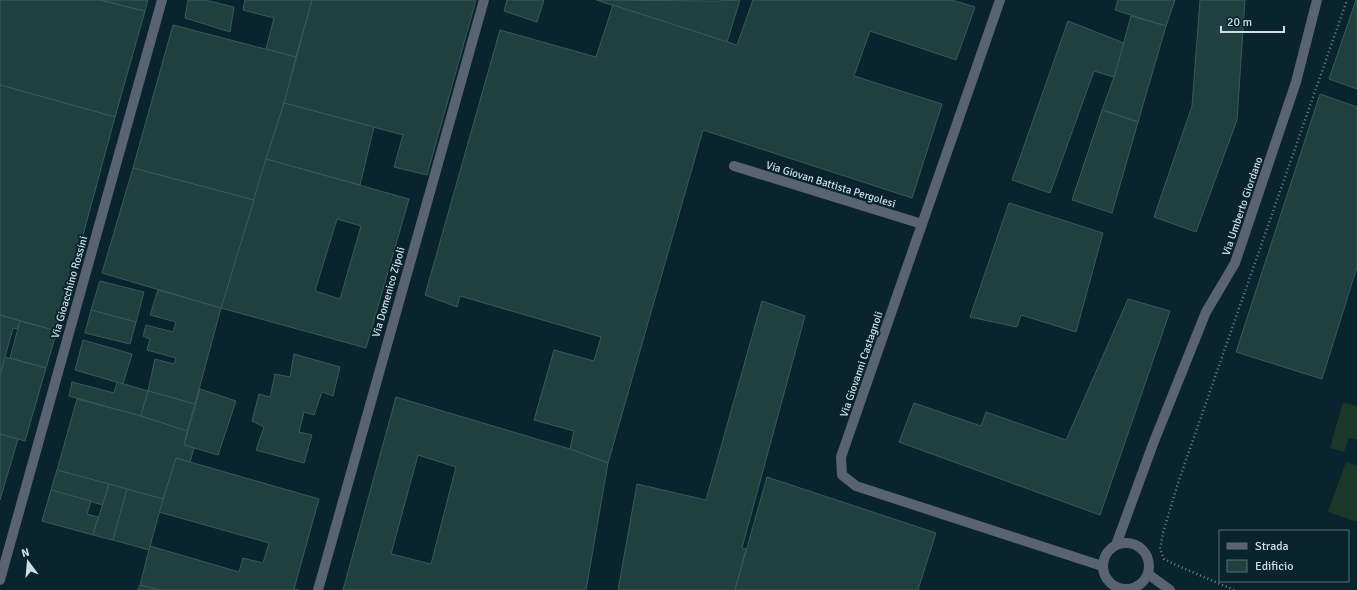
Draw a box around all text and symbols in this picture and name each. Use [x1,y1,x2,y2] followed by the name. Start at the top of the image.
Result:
[1221,8,1284,34] scale bar
[1227,15,1252,30] text: 20 m
[1219,155,1266,257] street label: Via Umberto Giordano
[764,159,897,210] street label: Via Giovan Battista Pergolesi
[49,234,90,340] street label: Via Gioacchino Rossini
[369,245,408,339] street label: Via Domenico Zipoli
[837,310,886,419] street label: Via Giovanni Castagnoli
[1219,530,1349,582] legend
[1255,539,1289,554] text: Strada
[8,542,48,582] north arrow
[20,546,31,560] text: N
[1255,559,1293,574] text: Edificio

